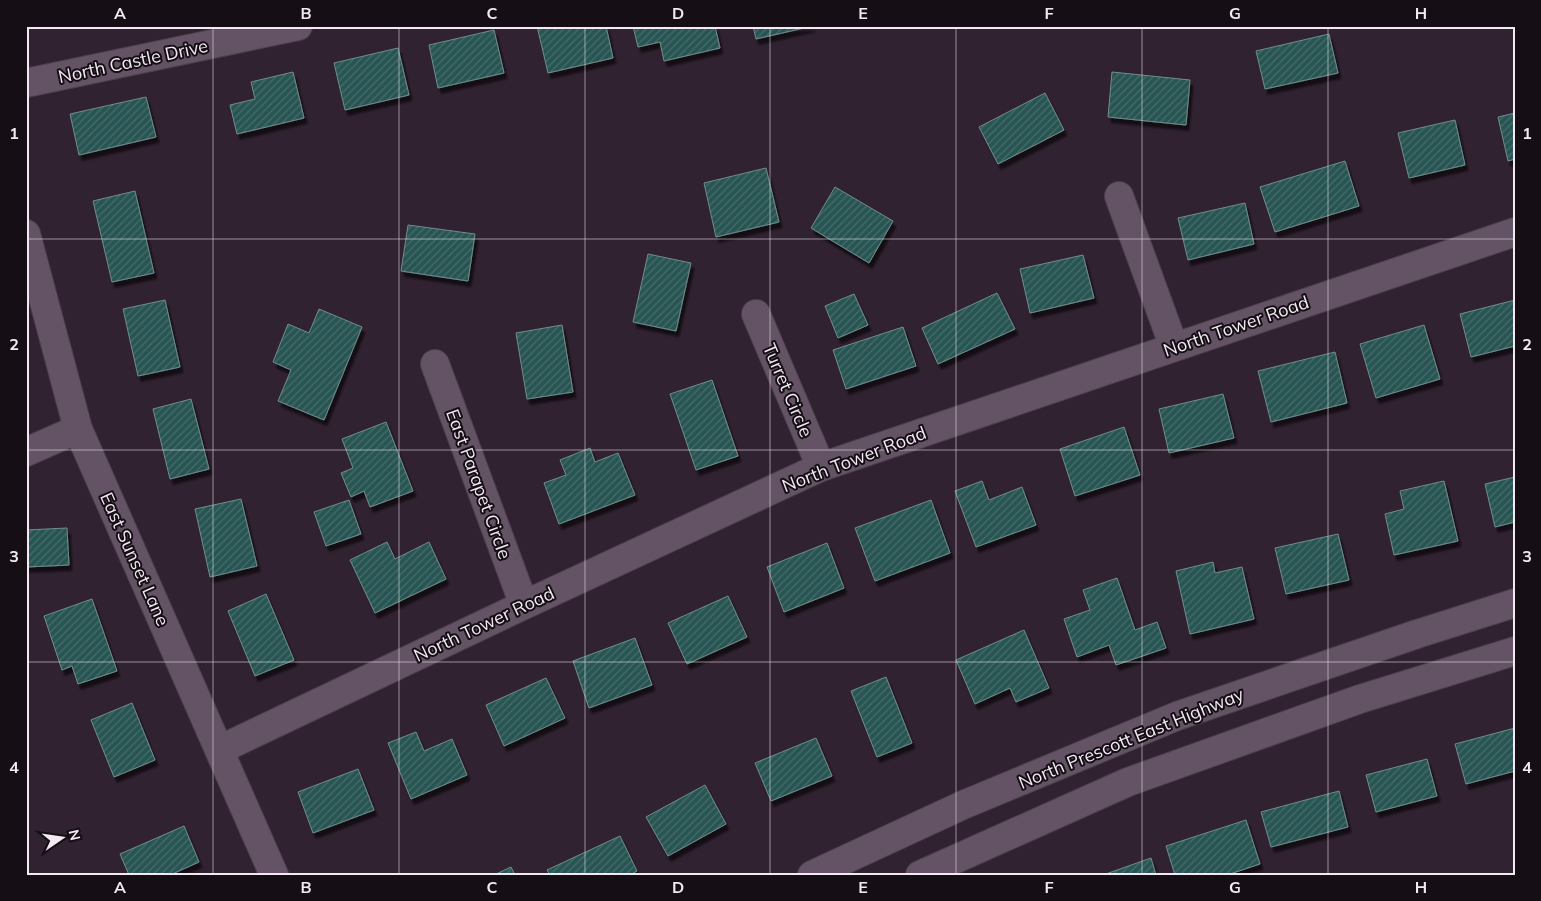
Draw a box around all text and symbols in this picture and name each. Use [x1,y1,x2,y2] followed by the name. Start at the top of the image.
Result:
[114,3,126,23] text: A
[300,3,312,23] text: B
[487,3,498,23] text: C
[672,3,684,23] text: D
[858,3,868,23] text: E
[1044,3,1054,23] text: F
[1229,3,1241,23] text: G
[1415,3,1427,23] text: H
[56,34,210,88] street label: North Castle Drive
[9,123,19,143] text: 1
[1522,123,1532,143] text: 1
[1160,290,1312,362] street label: North Tower Road
[9,334,19,354] text: 2
[1522,334,1532,354] text: 2
[758,340,818,440] street label: Turret Circle
[441,406,517,562] street label: East Parapet Circle
[779,421,929,497] street label: North Tower Road
[95,489,175,629] street label: East Sunset Lane
[9,546,19,566] text: 3
[1522,546,1532,566] text: 3
[410,581,558,667] street label: North Tower Road
[1015,682,1247,794] street label: North Prescott East Highway
[9,757,19,777] text: 4
[1522,757,1532,777] text: 4
[38,814,88,864] north arrow
[65,828,85,842] text: N
[114,877,126,897] text: A
[300,877,312,897] text: B
[487,877,498,897] text: C
[672,877,684,897] text: D
[858,877,868,897] text: E
[1044,877,1054,897] text: F
[1229,877,1241,897] text: G
[1415,877,1427,897] text: H

